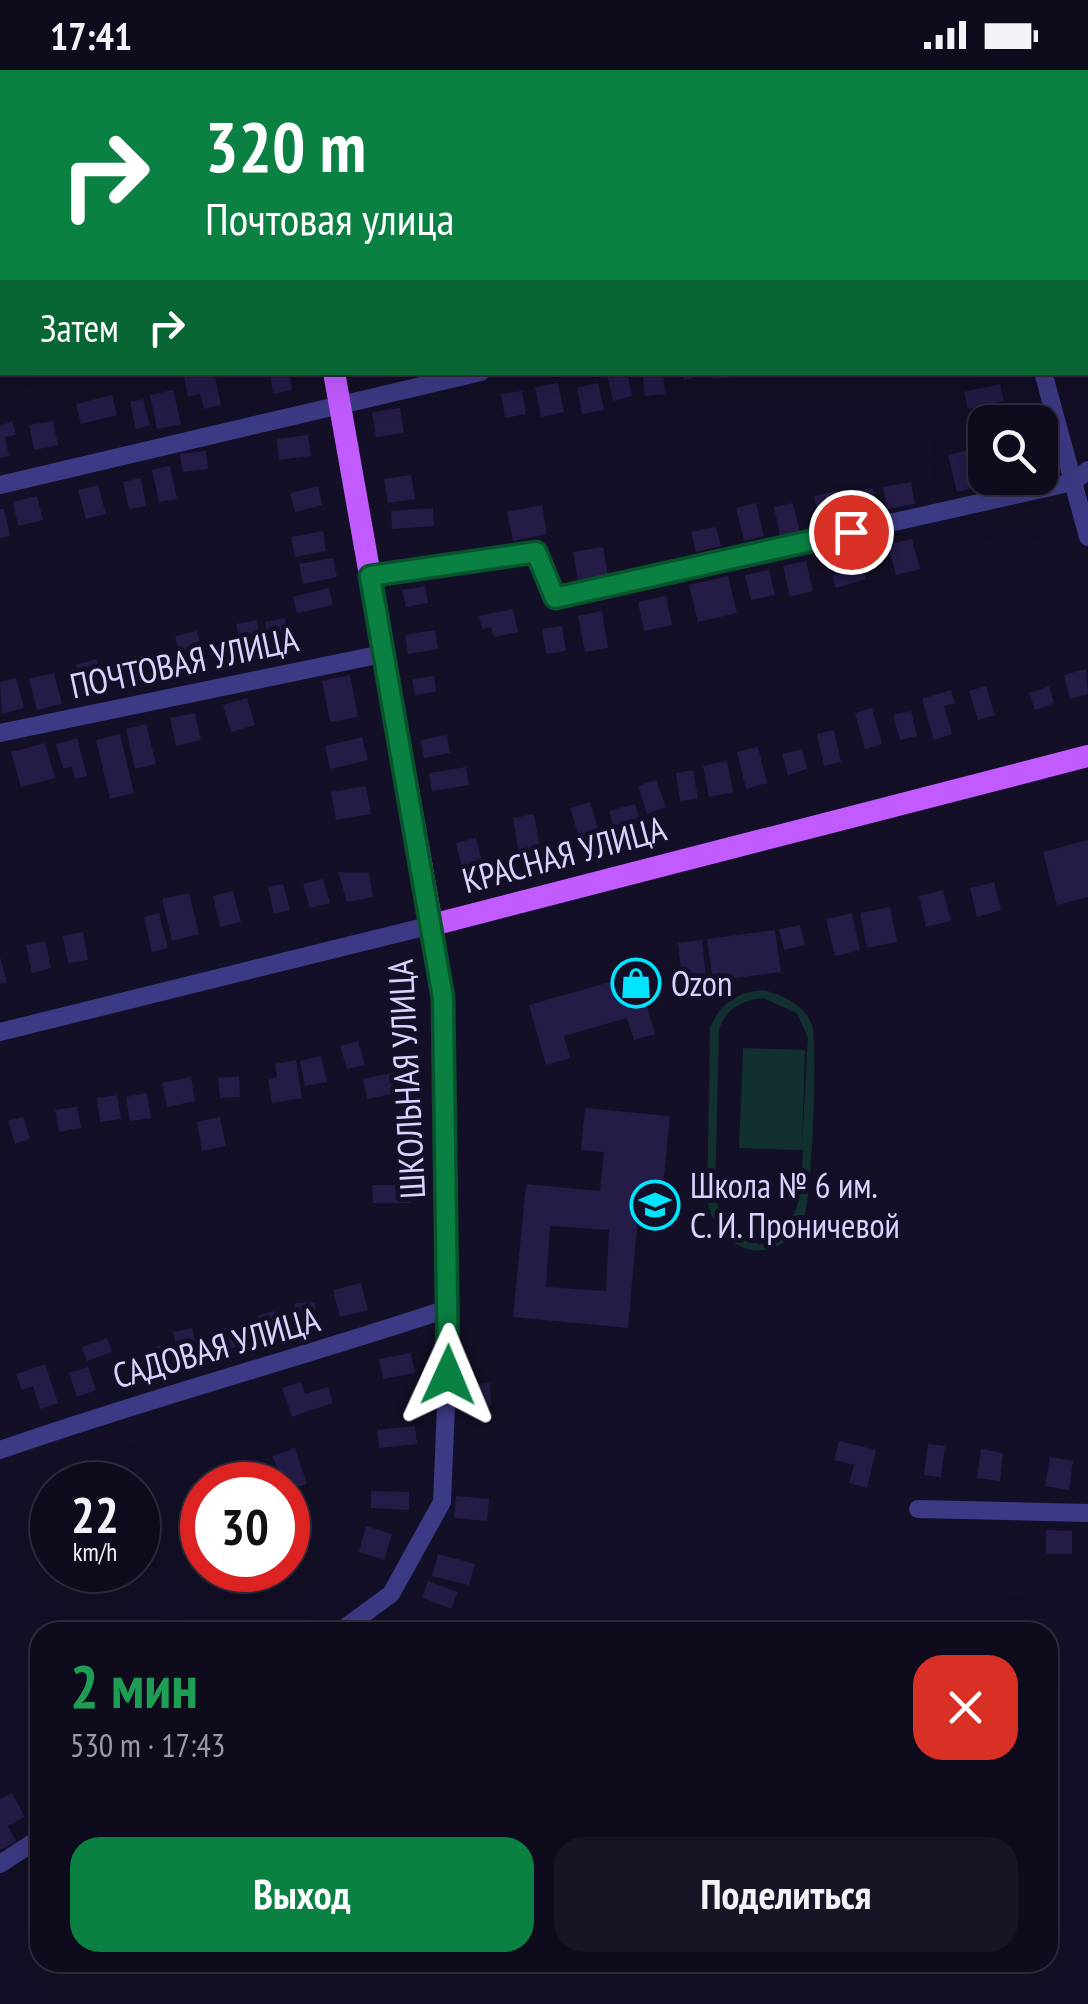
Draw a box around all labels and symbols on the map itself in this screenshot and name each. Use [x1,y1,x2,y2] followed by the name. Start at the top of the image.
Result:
[809,490,894,575] pin
[66,615,303,709] street label: ПОЧТОВАЯ УЛИЦА
[457,805,671,903] street label: КРАСНАЯ УЛИЦА
[610,957,662,1009] shop icon: Ozon
[377,958,435,1200] street label: ШКОЛЬНАЯ УЛИЦА
[671,960,732,1006] place label: Ozon
[690,1162,900,1248] place label: Школа № 6 им. С. И. Проничевой
[629,1179,681,1231] school or university icon: Школа № 6 им. С. И. Проничевой
[107,1295,325,1398] street label: САДОВАЯ УЛИЦА
[396,1323,500,1427] position arrow
[180,1462,310,1592] speed limit sign: 30

